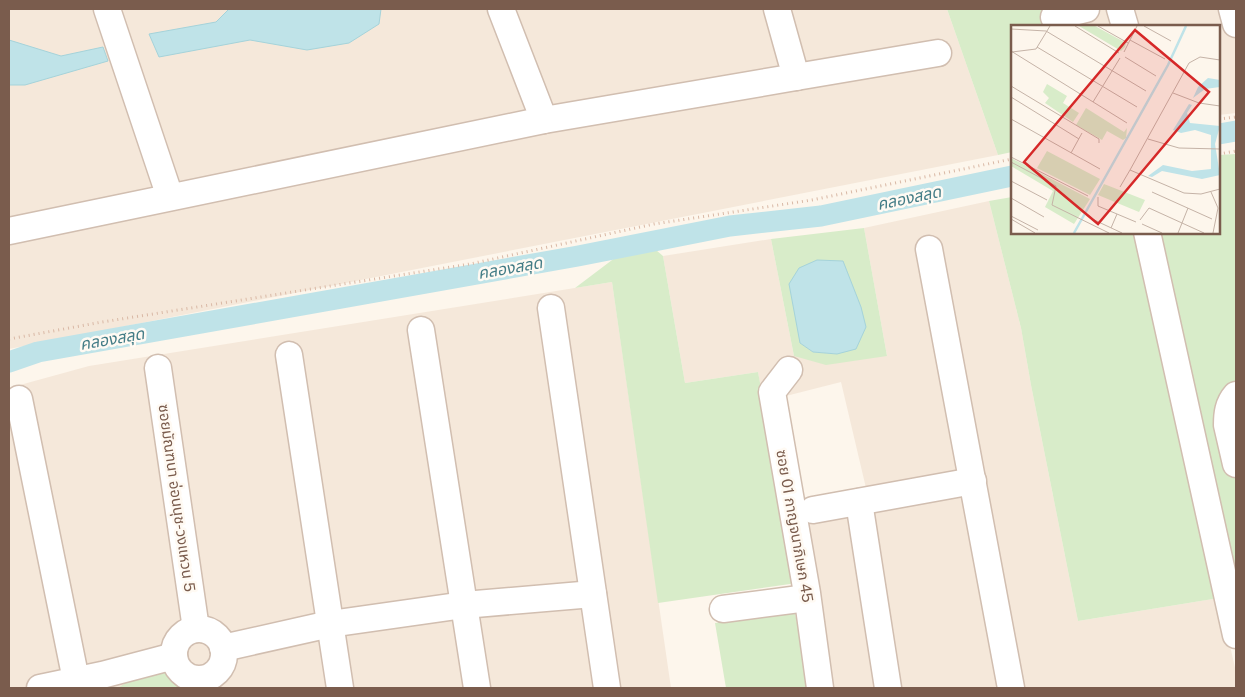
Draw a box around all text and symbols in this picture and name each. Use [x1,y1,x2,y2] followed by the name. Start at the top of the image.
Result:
[1011,25,1220,234] inset map
[875,182,944,215] water label: คลองสลุด
[476,253,545,284] water label: คลองสลุด
[78,324,147,355] water label: คลองสลุด
[154,403,199,593] street label: ซอยมัณฑนา อ่อนนุช-วงแหวน 5
[773,448,817,604] street label: ซอย 01 กาญจนาภิเษก 45

